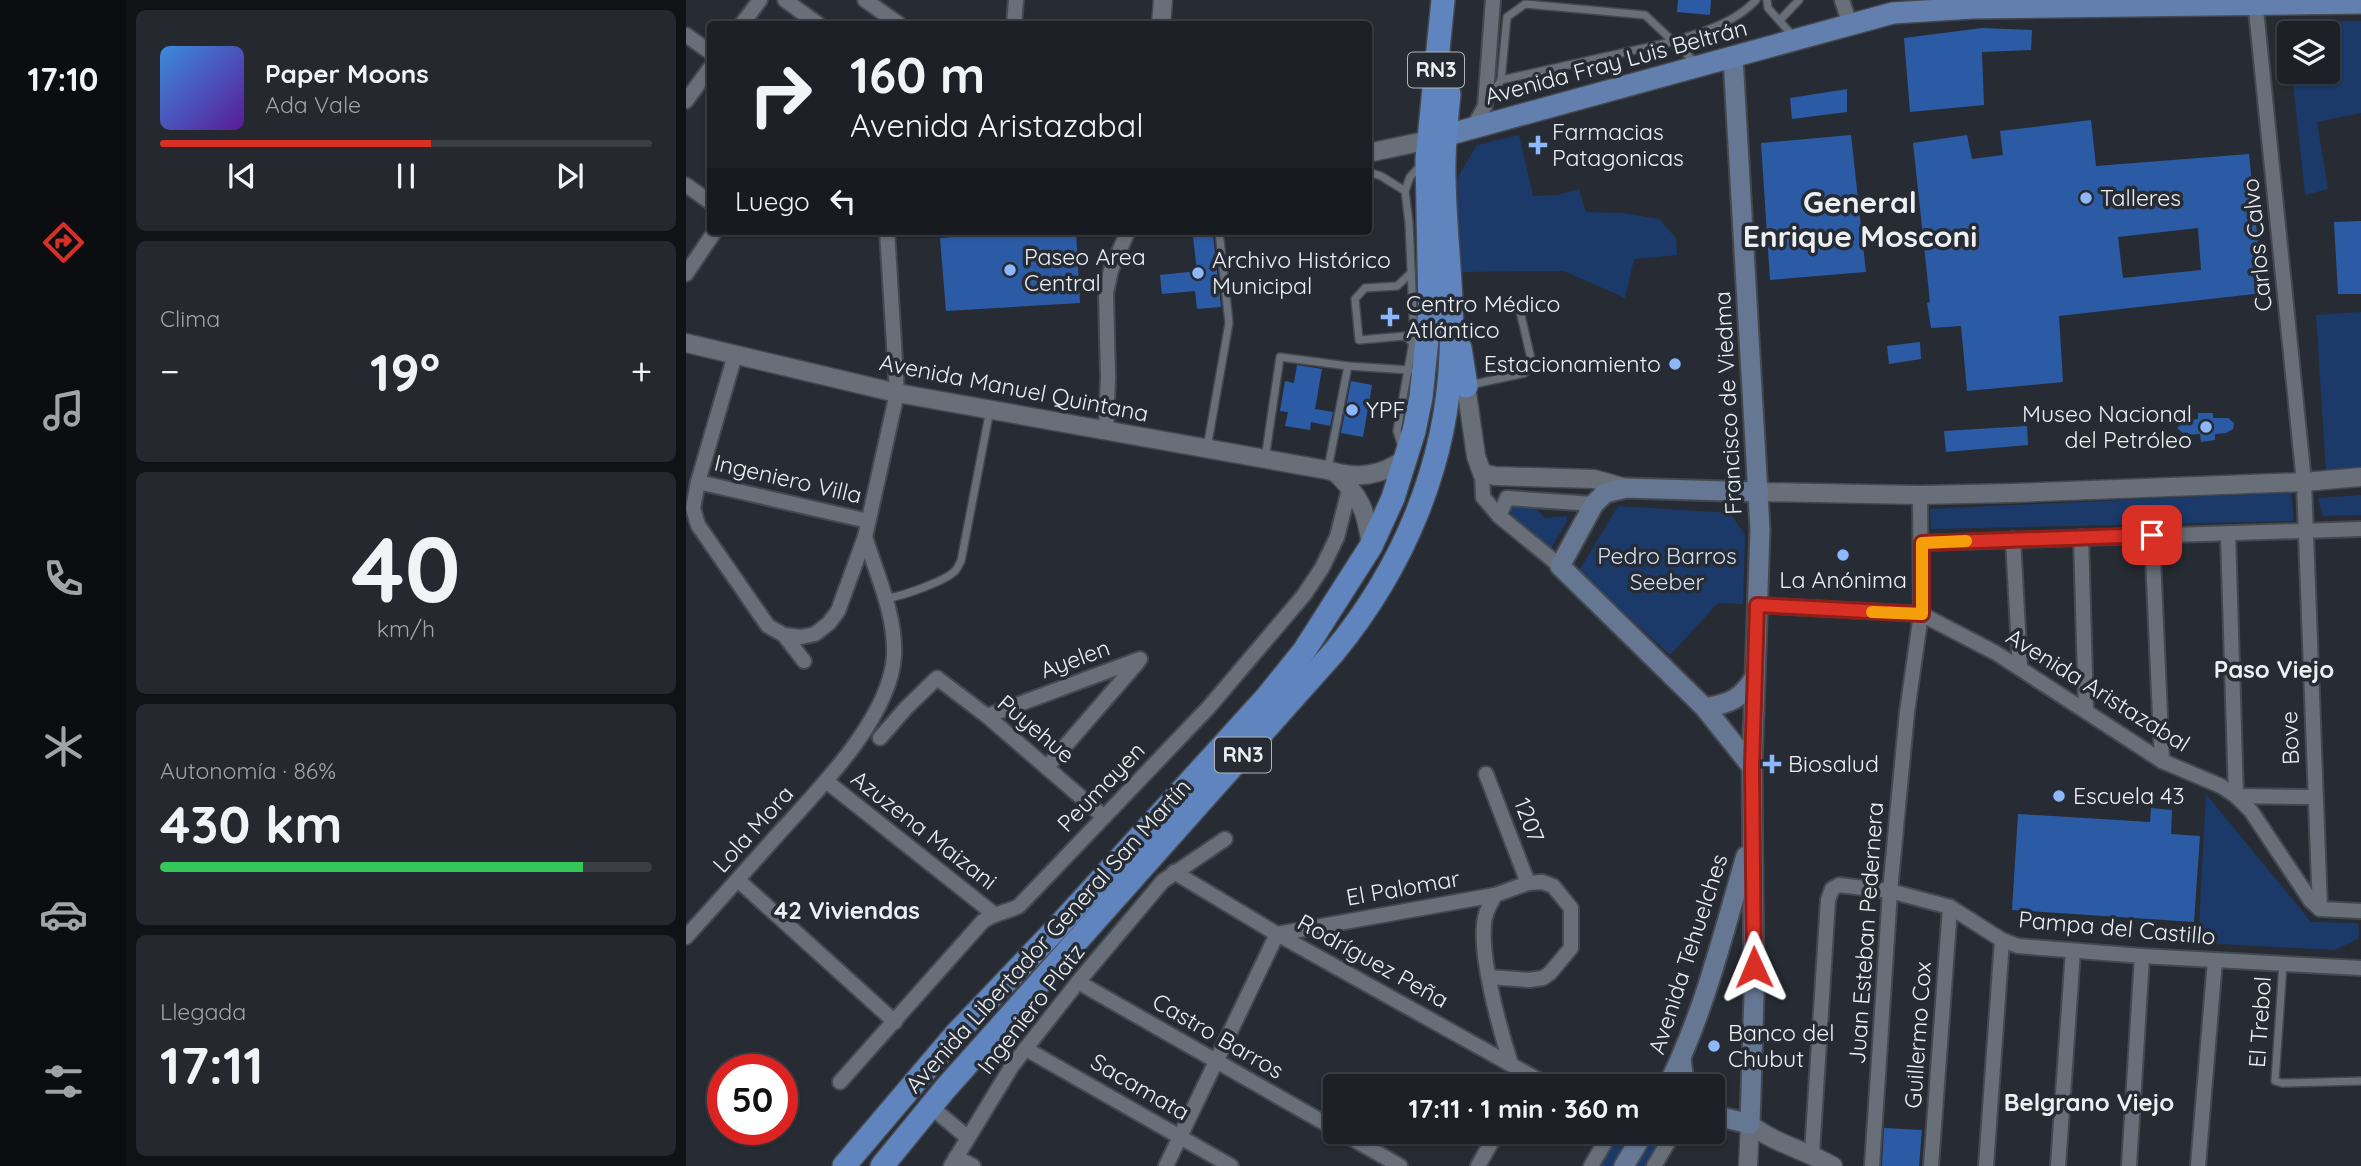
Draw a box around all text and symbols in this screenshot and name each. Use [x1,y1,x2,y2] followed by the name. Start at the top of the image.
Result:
[1482,13,1750,111] street label: Avenida Fray Luis Beltrán
[2277,21,2340,84] map controls
[2277,21,2340,84] button: layers
[850,44,985,105] text: 160 m
[735,49,826,140] icon: right
[1408,52,1464,88] road number: RN3
[265,57,429,90] text: Paper Moons
[28,59,98,99] text: 17:10
[265,90,361,119] text: Ada Vale
[850,105,1144,145] text: Avenida Aristazabal
[1552,117,1684,172] place label: Farmacias Patagonicas
[1530,137,1546,153] marker: Farmacias Patagonicas
[223,157,261,195] icon: previous
[387,157,425,195] icon: pause
[551,157,589,195] icon: next
[2235,177,2278,313] street label: Carlos Calvo
[824,182,862,220] icon: left
[1743,183,1977,255] district label: General Enrique Mosconi
[2100,183,2181,212] place label: Talleres
[735,185,810,218] text: Luego
[2078,190,2094,206] marker: Talleres
[39,218,88,267] icon: directions
[1024,242,1146,297] place label: Paseo Area Central
[1212,245,1391,300] place label: Archivo Histórico Municipal
[1002,262,1018,278] marker: Paseo Area Central
[1190,265,1206,281] marker: Archivo Histórico Municipal
[1406,289,1560,344] place label: Centro Médico Atlántico
[1707,291,1748,515] street label: Francisco de Viedma
[160,304,220,333] text: Clima
[1380,307,1400,327] marker: Centro Médico Atlántico
[370,339,440,404] text: 19°
[160,347,180,395] text: −
[631,347,652,395] text: +
[877,347,1151,428] street label: Avenida Manuel Quintana
[1484,349,1661,378] place label: Estacionamiento
[1667,356,1683,372] marker: Estacionamiento
[39,386,88,435] icon: music
[1366,395,1406,424] place label: YPF
[2022,399,2192,454] place label: Museo Nacional del Petróleo
[1344,402,1360,418] marker: YPF
[2198,419,2214,435] marker: Museo Nacional del Petróleo
[712,447,865,510] street label: Ingeniero Villa
[2122,505,2182,565] pin
[351,511,461,625] text: 40
[2133,516,2171,554] icon: arrive
[1597,541,1737,596] park label: Pedro Barros Seeber
[1835,547,1851,563] marker: La Anónima
[39,554,88,603] icon: phone
[1779,565,1907,594] place label: La Anónima
[377,614,435,643] text: km/h
[2001,621,2195,758] street label: Avenida Aristazabal
[1036,633,1113,684] street label: Ayelen
[2214,654,2334,684] district label: Paso Viejo
[992,688,1081,769] street label: Puyehue
[2274,711,2305,765] street label: Bove
[39,722,88,771] icon: climate
[1051,736,1151,838] street label: Peumayen
[1215,738,1271,772] road number: RN3
[1788,749,1879,778] place label: Biosalud
[1762,754,1782,774] marker: Biosalud
[160,756,336,785] text: Autonomía · 86%
[846,764,1003,896] street label: Azuzena Maizani
[899,773,1197,1099] street label: Avenida Libertador General San Martín
[706,779,799,878] street label: Lola Mora
[2073,781,2185,810] place label: Escuela 43
[2051,788,2067,804] marker: Escuela 43
[160,791,343,856] text: 430 km
[1508,793,1551,846] street label: 1207
[1842,801,1889,1065] street label: Juan Esteban Pedernera
[1641,850,1734,1058] street label: Avenida Tehuelches
[1344,863,1462,912] street label: El Palomar
[39,890,88,939] icon: car
[774,895,920,925] district label: 42 Viviendas
[2017,904,2217,951] street label: Pampa del Castillo
[1293,907,1454,1014] street label: Rodríguez Peña
[1717,930,1791,1004] position arrow
[971,938,1090,1080] street label: Ingeniero Platz
[1898,961,1937,1109] street label: Guillermo Cox
[2242,975,2277,1069] street label: El Trebol
[1147,986,1289,1085] street label: Castro Barros
[160,997,246,1026] text: Llegada
[1728,1018,1835,1073] place label: Banco del Chubut
[160,1032,263,1097] text: 17:11
[1706,1038,1722,1054] marker: Banco del Chubut
[1086,1047,1195,1126] street label: Sacamata
[707,1054,798,1145] speed limit sign: 50
[39,1057,88,1106] icon: filters
[2004,1087,2174,1117] district label: Belgrano Viejo
[1409,1092,1639,1125] text: 17:11 · 1 min · 360 m

